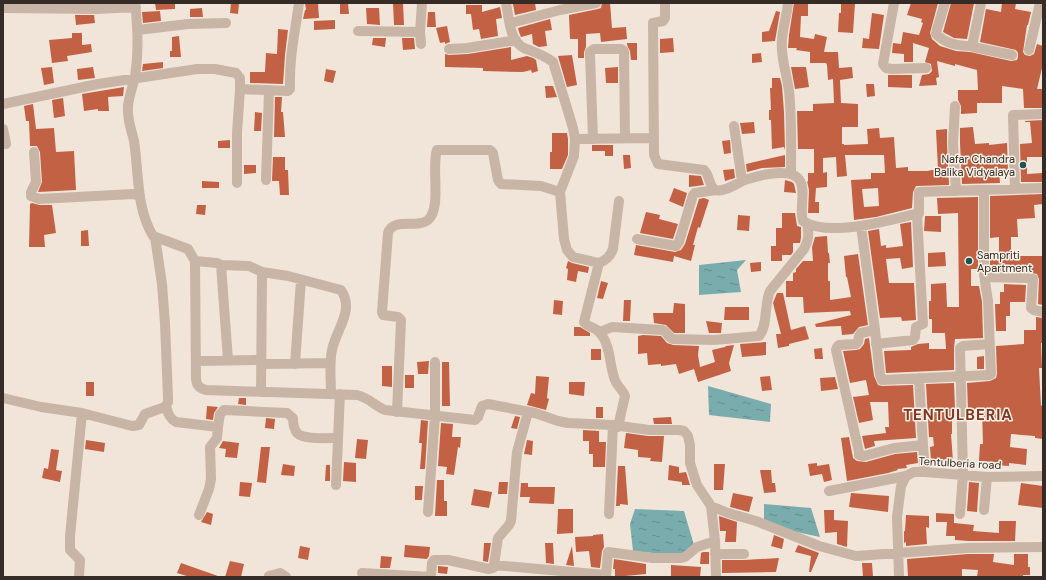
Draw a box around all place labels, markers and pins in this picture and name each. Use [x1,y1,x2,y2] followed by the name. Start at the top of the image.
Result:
[934,152,1015,179] place label: Nafar Chandra Balika Vidyalaya
[1018,160,1028,170] marker: Nafar Chandra Balika Vidyalaya
[977,248,1032,275] place label: Sampriti Apartment
[964,256,974,266] marker: Sampriti Apartment

